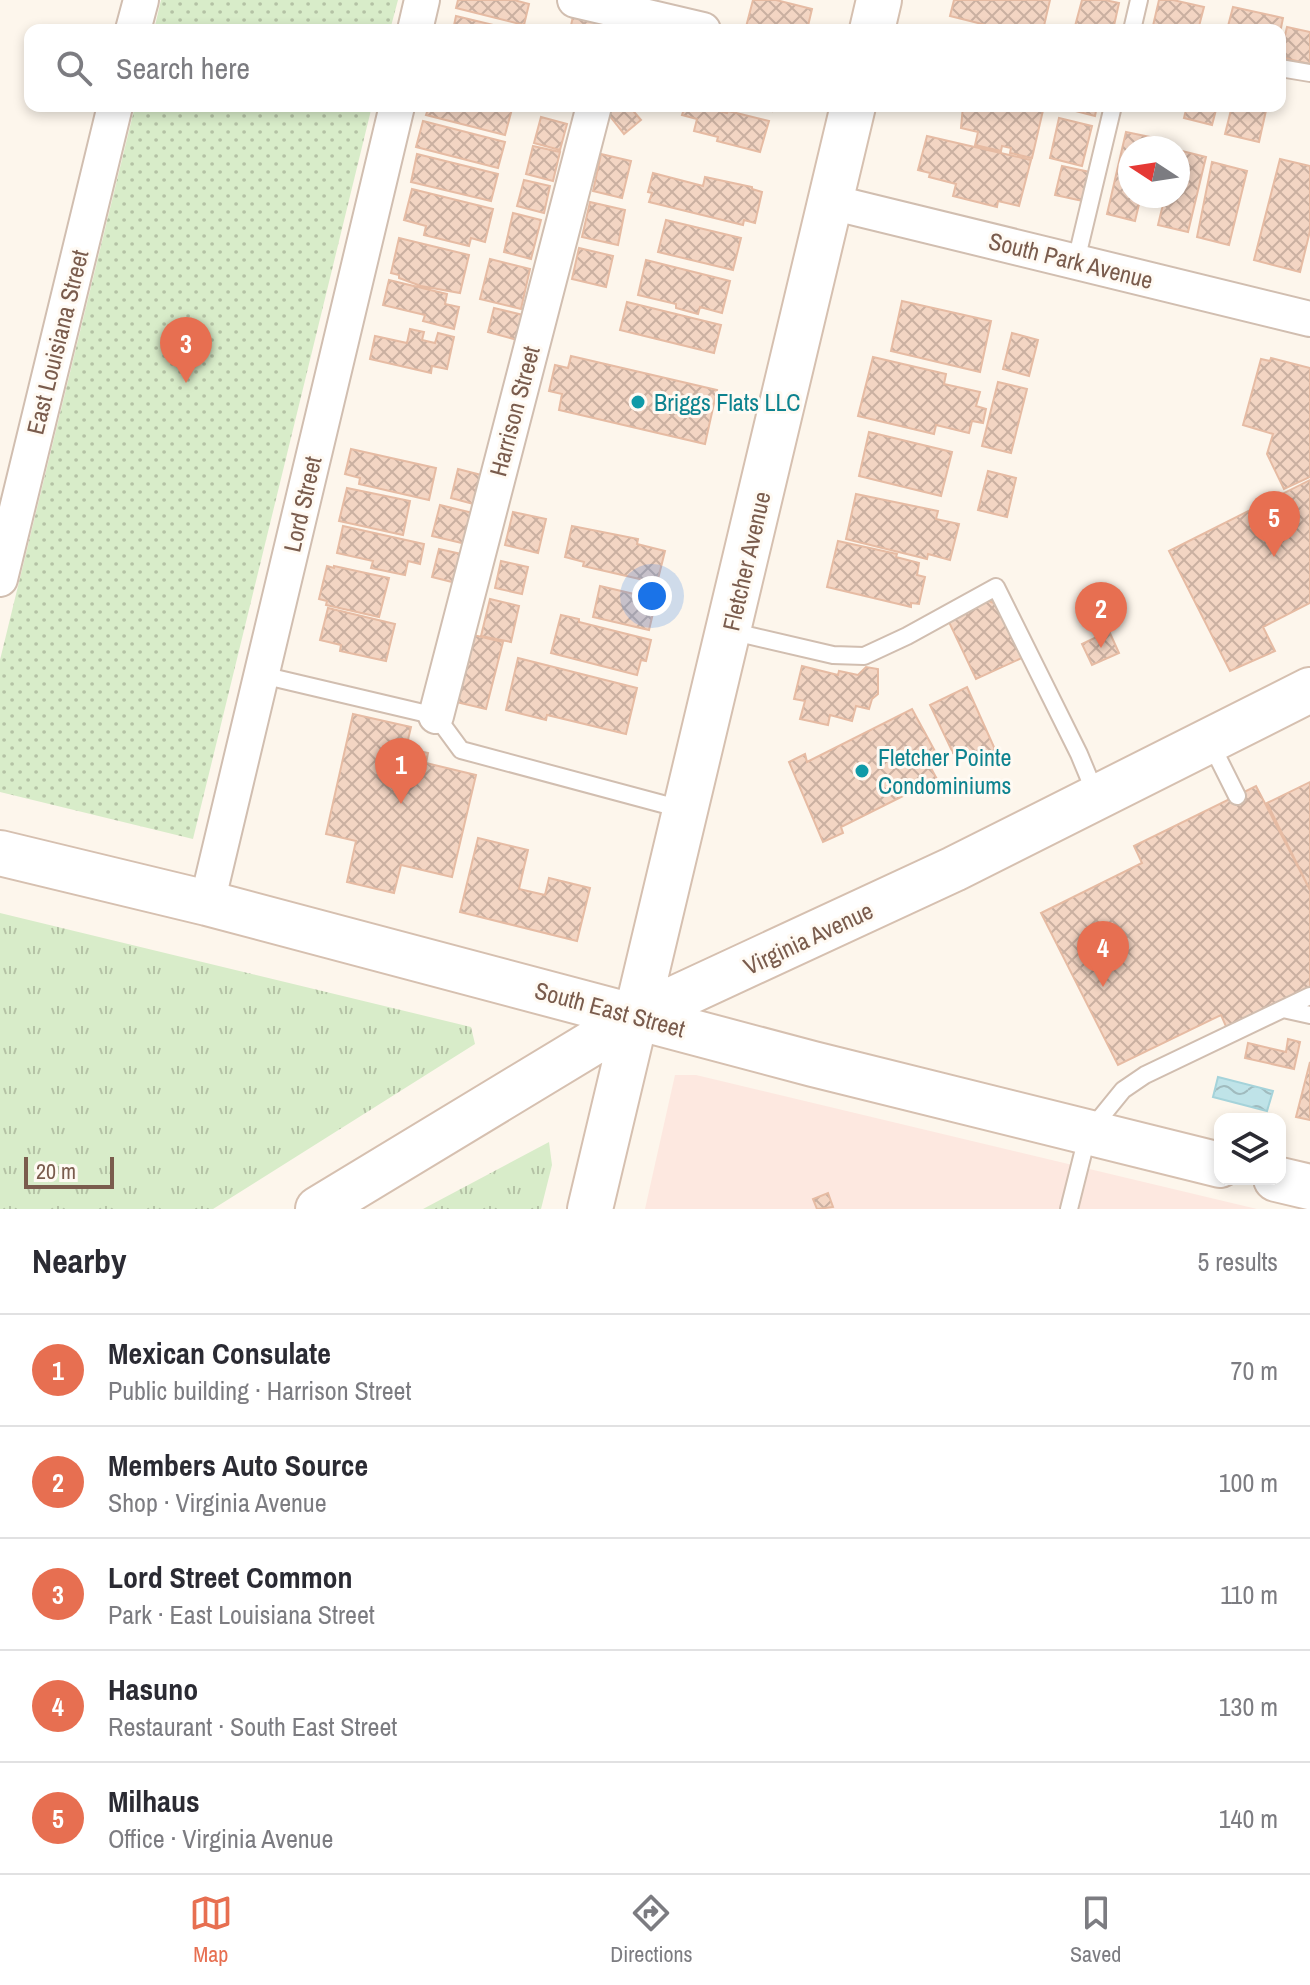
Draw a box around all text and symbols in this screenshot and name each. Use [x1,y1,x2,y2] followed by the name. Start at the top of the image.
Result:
[24,24,1286,112] search box
[52,46,96,90] icon: search
[116,48,250,88] text: Search here
[1118,136,1190,208] north arrow
[986,224,1156,296] street label: South Park Avenue
[19,246,96,438] street label: East Louisiana Street
[160,317,212,383] pin: 3
[481,342,547,480] street label: Harrison Street
[654,386,801,418] place label: Briggs Flats LLC
[629,393,647,411] marker: Briggs Flats LLC
[275,452,329,555] street label: Lord Street
[714,488,778,634] street label: Fletcher Avenue
[1248,491,1300,557] pin: 5
[632,576,672,616] your location
[1075,582,1127,648] pin: 2
[375,738,427,804] pin: 1
[878,741,1011,801] place label: Fletcher Pointe Condominiums
[853,762,871,780] marker: Fletcher Pointe Condominiums
[738,894,878,982] street label: Virginia Avenue
[1077,921,1129,987] pin: 4
[531,974,689,1045] street label: South East Street
[1214,1113,1286,1185] map controls
[1214,1113,1286,1185] button: layers
[24,1153,114,1189] scale bar
[36,1156,76,1186] text: 20 m
[32,1238,127,1284] text: Nearby
[1197,1244,1278,1279] text: 5 results
[108,1333,331,1373] text: Mexican Consulate
[52,1353,64,1388] text: 1
[1231,1353,1278,1388] text: 70 m
[108,1373,411,1408] text: Public building · Harrison Street
[108,1445,368,1485] text: Members Auto Source
[52,1465,64,1500] text: 2
[1219,1465,1278,1500] text: 100 m
[108,1485,327,1520] text: Shop · Virginia Avenue
[108,1557,353,1597] text: Lord Street Common
[52,1577,64,1612] text: 3
[1220,1577,1278,1612] text: 110 m
[108,1597,375,1632] text: Park · East Louisiana Street
[108,1669,198,1709] text: Hasuno
[52,1689,64,1724] text: 4
[1219,1689,1278,1724] text: 130 m
[108,1709,397,1744] text: Restaurant · South East Street
[108,1781,200,1821] text: Milhaus
[52,1801,64,1836] text: 5
[1219,1801,1278,1836] text: 140 m
[108,1821,333,1856] text: Office · Virginia Avenue
[189,1891,233,1969] tab: Map
[610,1891,693,1969] tab: Directions
[1070,1891,1121,1969] tab: Saved

